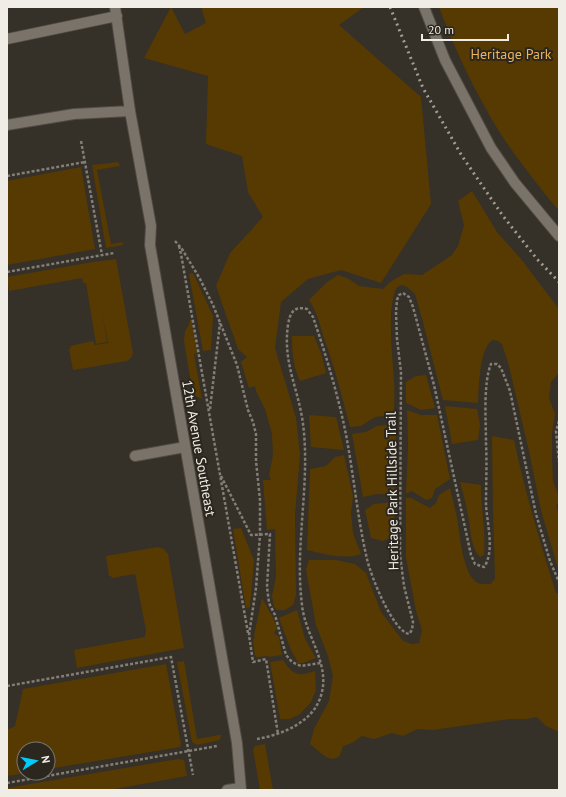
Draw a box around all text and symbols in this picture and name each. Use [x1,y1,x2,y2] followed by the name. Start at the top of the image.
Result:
[422,16,508,42] scale bar
[428,22,454,37] text: 20 m
[471,45,552,63] park label: Heritage Park
[178,378,220,518] street label: 12th Avenue Southeast
[382,411,402,571] street label: Heritage Park Hillside Trail
[16,741,56,781] north arrow
[38,754,53,764] text: N

